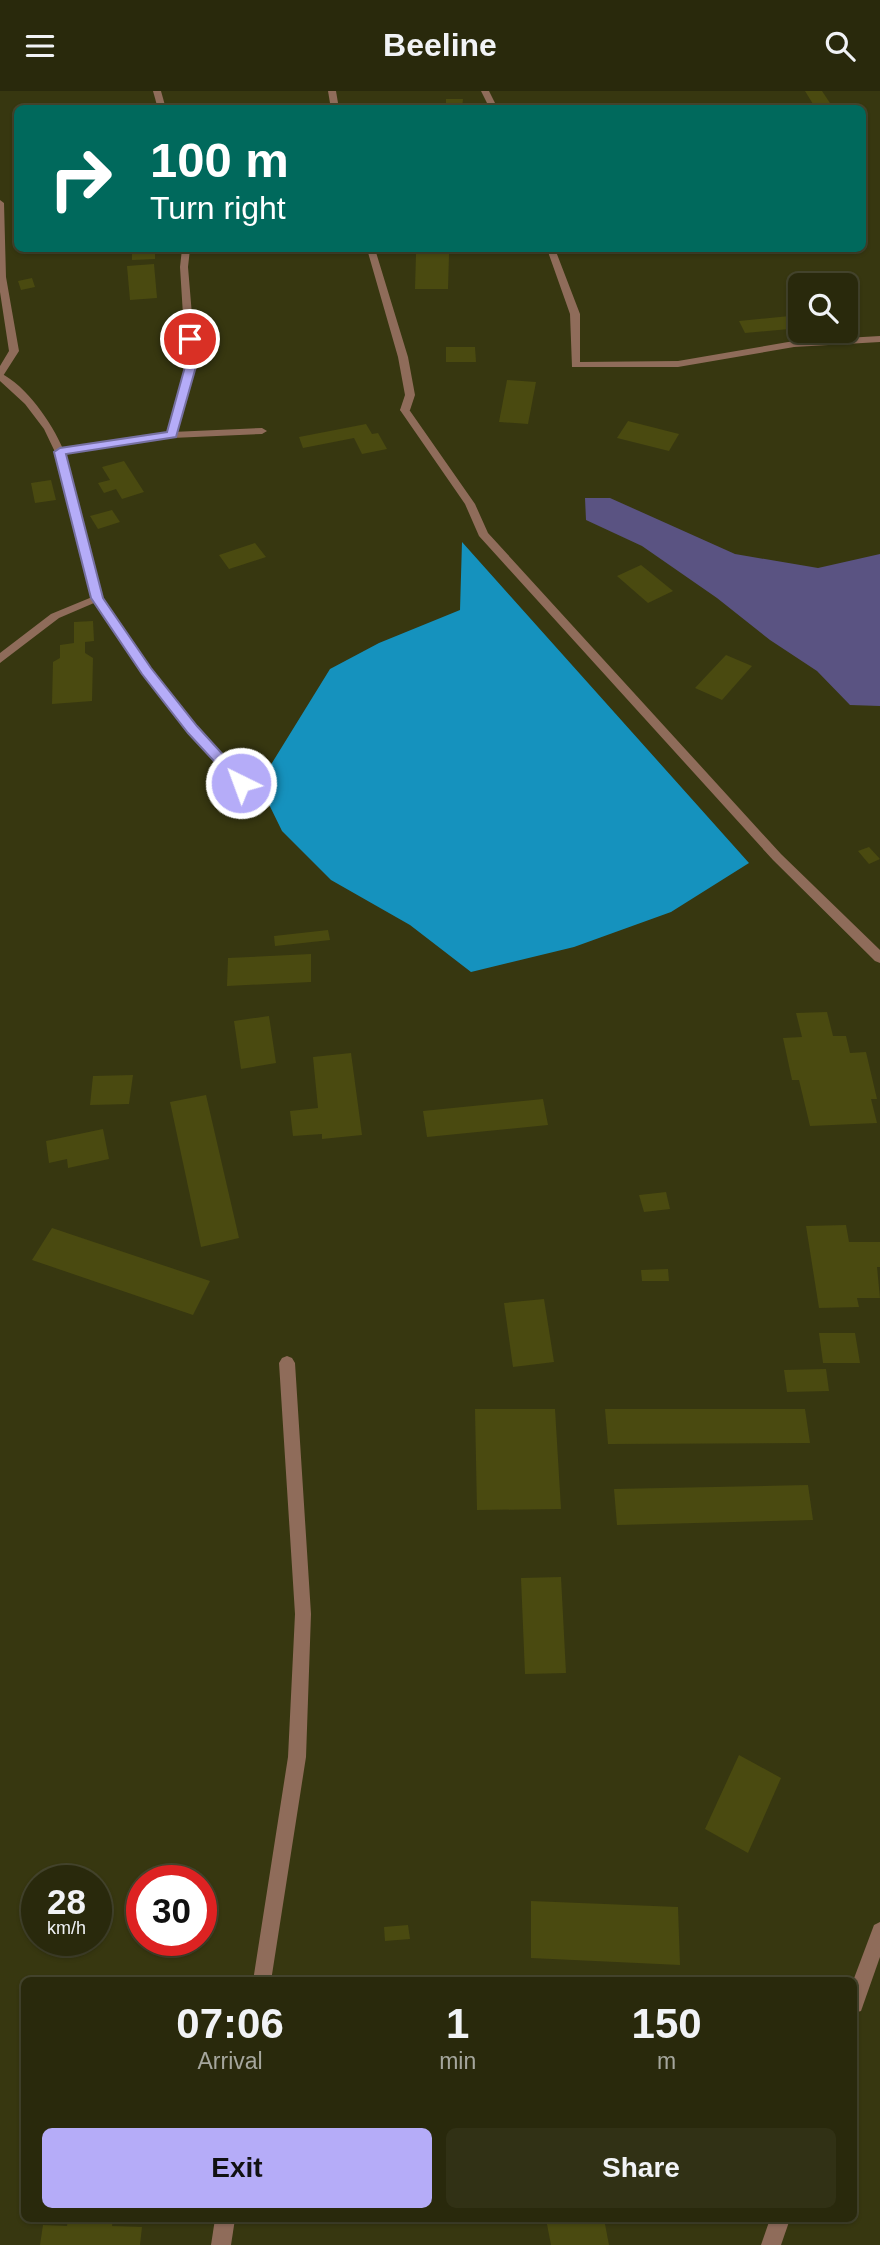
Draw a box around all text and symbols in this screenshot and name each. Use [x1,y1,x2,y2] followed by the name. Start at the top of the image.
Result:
[21,27,59,65] icon: menu
[383,27,497,63] text: Beeline
[821,27,859,65] icon: search
[35,133,126,224] icon: right
[150,133,289,187] text: 100 m
[150,190,286,226] text: Turn right
[788,273,858,343] map controls
[788,273,858,343] button: search
[160,309,220,369] pin
[171,320,209,358] icon: arrive
[204,746,278,820] position arrow
[126,1865,217,1956] speed limit sign: 30
[47,1882,86,1921] text: 28
[47,1918,86,1938] text: km/h
[176,2000,284,2047] text: 07:06
[446,2000,469,2047] text: 1
[632,2000,702,2047] text: 150
[197,2048,263,2074] text: Arrival
[439,2048,476,2074] text: min
[657,2048,676,2074] text: m
[42,2128,432,2208] button: Exit
[446,2128,836,2208] button: Share

